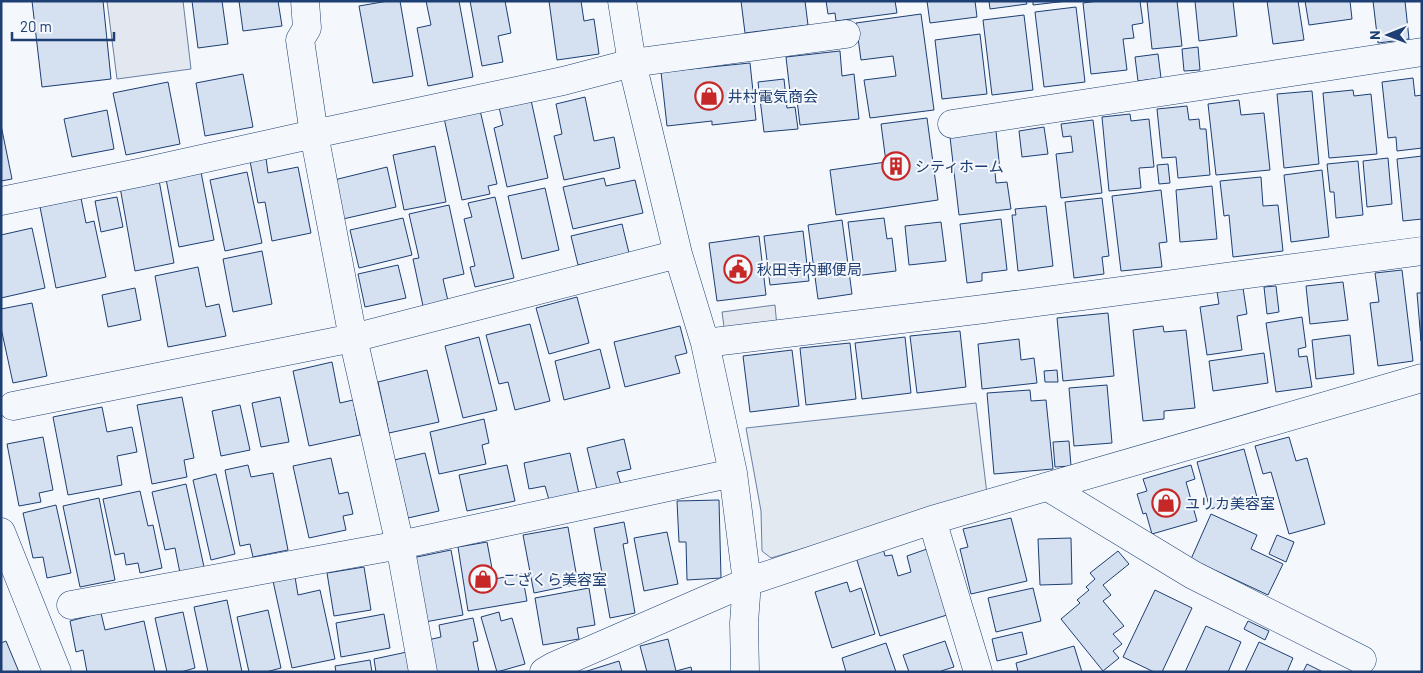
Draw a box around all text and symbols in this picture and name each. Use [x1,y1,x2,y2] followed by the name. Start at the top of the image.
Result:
[12,10,115,42] scale bar
[1363,10,1413,60] north arrow
[20,17,52,35] text: 20 m
[1366,30,1383,40] text: N
[694,81,724,111] shop icon: 井村電気商会
[728,87,818,105] place label: 井村電気商会
[881,151,911,181] building icon: シティホーム
[915,157,1004,175] place label: シティホーム
[723,254,753,284] public building icon: 秋田寺内郵便局
[757,260,862,278] place label: 秋田寺内郵便局
[1151,488,1181,518] shop icon: ユリカ美容室
[1185,494,1275,512] place label: ユリカ美容室
[468,564,498,594] shop icon: こざくら美容室
[502,570,607,588] place label: こざくら美容室

